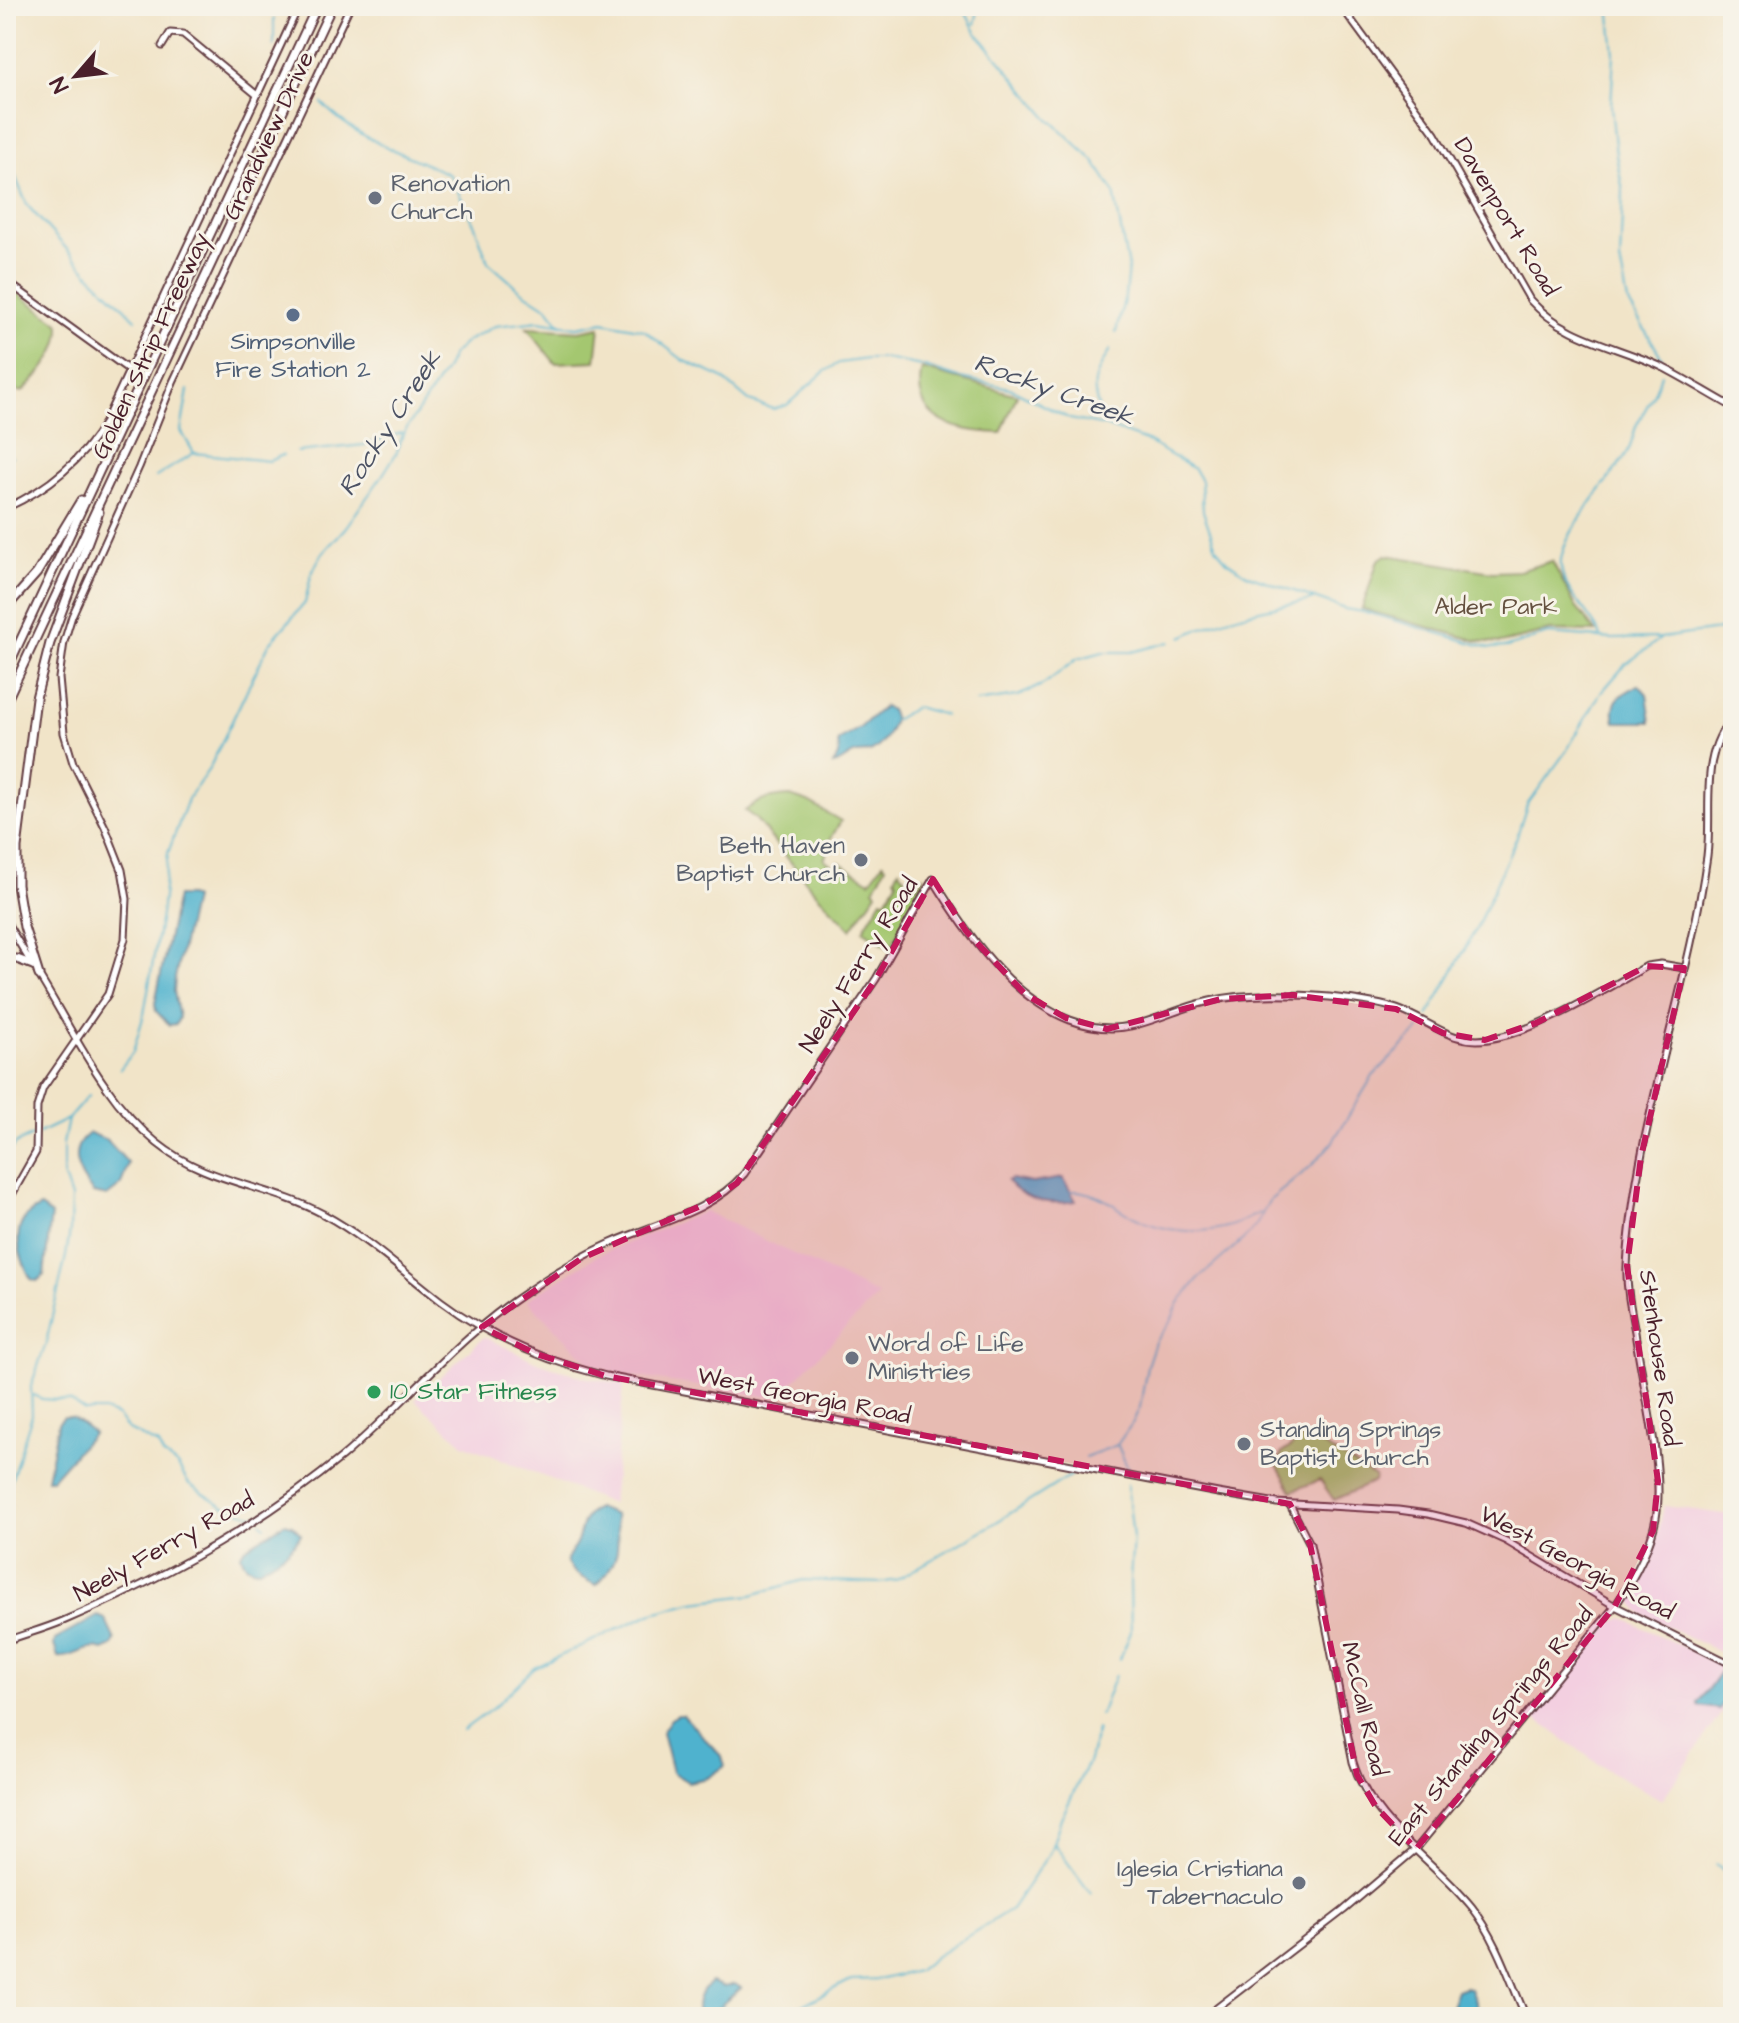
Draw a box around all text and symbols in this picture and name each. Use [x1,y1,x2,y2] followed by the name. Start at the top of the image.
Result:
[36,36,116,116] north arrow
[215,46,323,226] street label: Grandview Drive
[43,71,77,98] text: N
[1445,131,1567,303] street label: Davenport Road
[391,167,510,229] place label: Renovation Church
[366,189,384,207] marker: Renovation Church
[84,227,219,465] street label: Golden Strip Freeway
[284,306,302,324] marker: Simpsonville Fire Station 2
[215,325,371,387] place label: Simpsonville Fire Station 2
[329,342,452,503] water label: Rocky Creek
[969,345,1140,437] water label: Rocky Creek
[1435,590,1558,624] park label: Alder Park
[676,829,845,891] place label: Beth Haven Baptist Church
[852,851,870,869] marker: Beth Haven Baptist Church
[791,871,928,1060] street label: Neely Ferry Road
[1630,1268,1688,1448] street label: Stenhouse Road
[868,1327,1024,1389] place label: Word of Life Ministries
[843,1349,861,1367] marker: Word of Life Ministries
[694,1359,913,1434] street label: West Georgia Road
[390,1375,557,1409] place label: 10 Star Fitness
[365,1383,383,1401] marker: 10 Star Fitness
[1260,1413,1441,1475] place label: Standing Springs Baptist Church
[1235,1435,1253,1453] marker: Standing Springs Baptist Church
[68,1483,261,1612] street label: Neely Ferry Road
[1473,1497,1680,1630] street label: West Georgia Road
[1380,1599,1602,1854] street label: East Standing Springs Road
[1332,1639,1396,1779] street label: McCall Road
[1117,1852,1283,1914] place label: Iglesia Cristiana Tabernaculo
[1290,1874,1308,1892] marker: Iglesia Cristiana Tabernaculo

